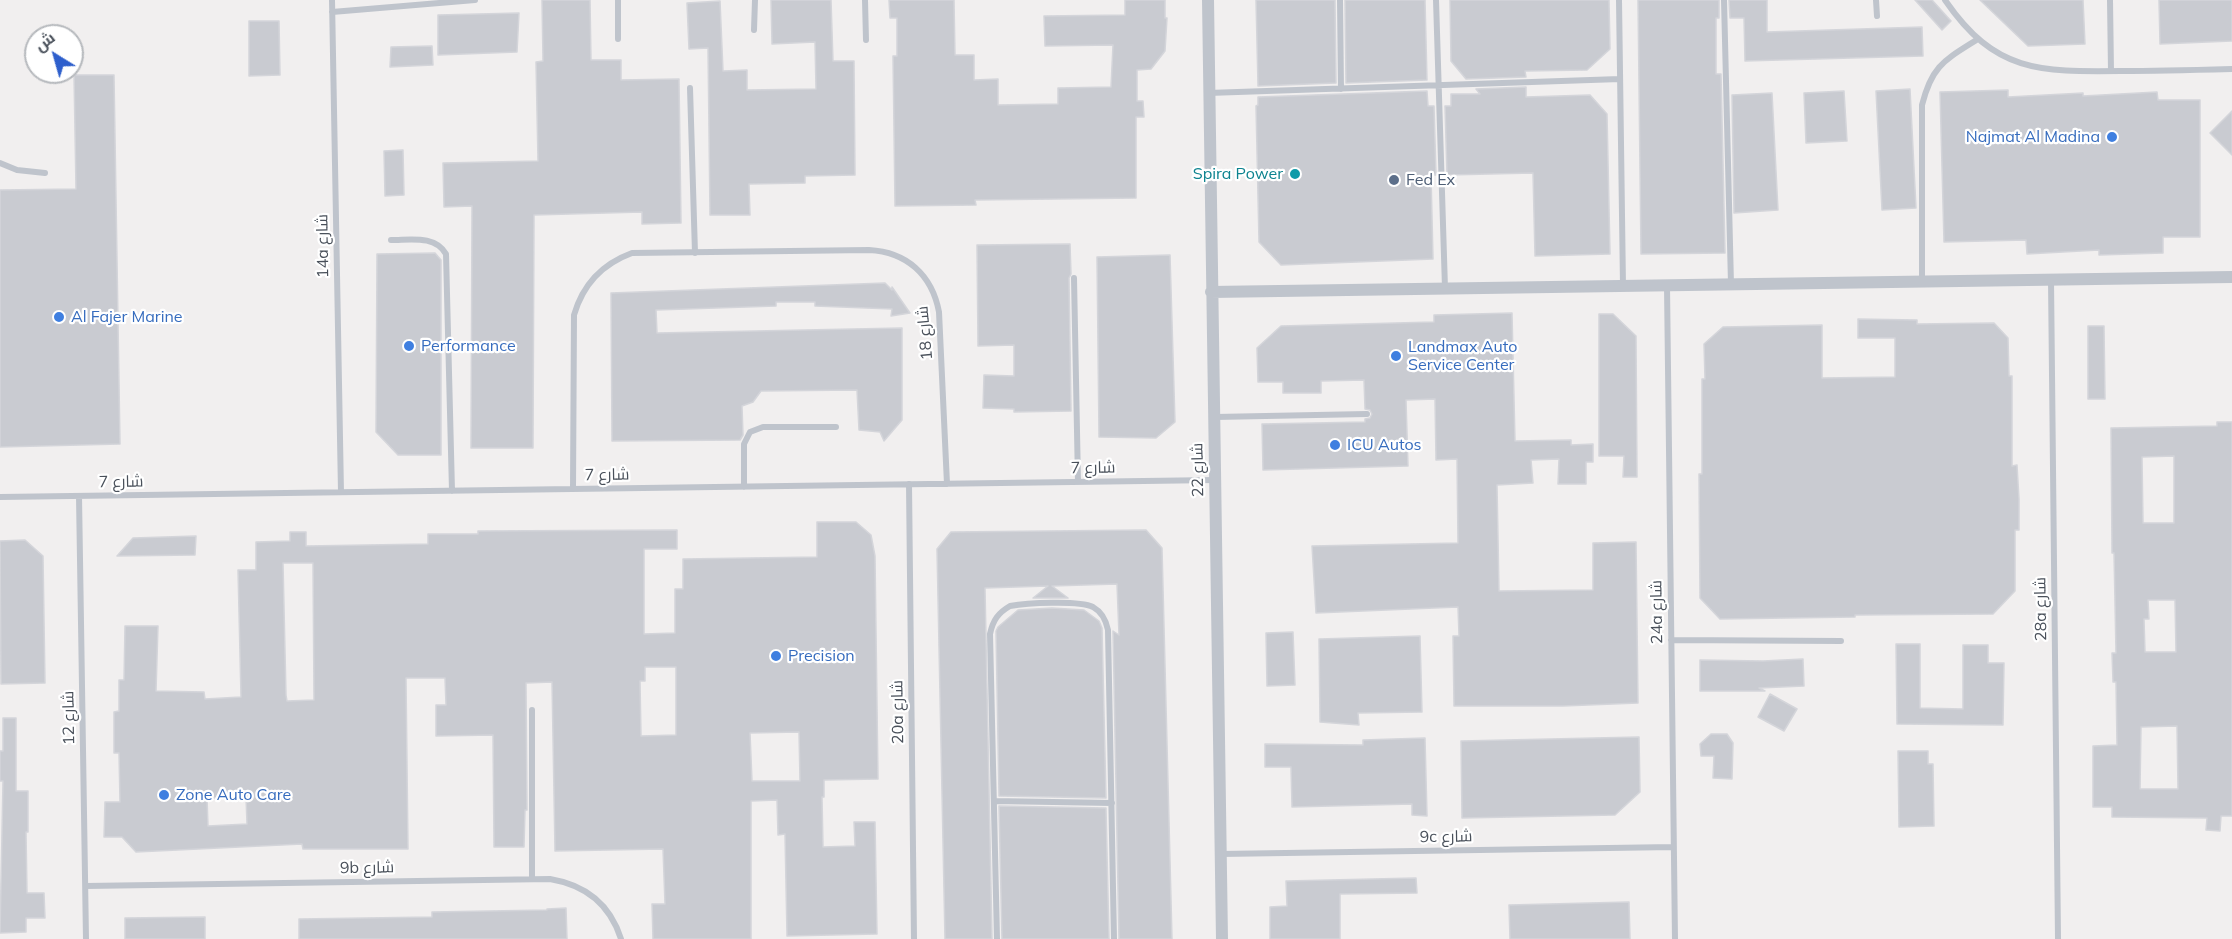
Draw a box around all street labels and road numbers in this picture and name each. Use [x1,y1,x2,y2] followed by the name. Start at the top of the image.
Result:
[313,214,333,278] street label: 14a شارع
[913,305,937,361] street label: شارع 18
[1188,443,1208,497] street label: شارع 22
[1070,458,1116,478] street label: شارع 7
[584,465,630,485] street label: شارع 7
[98,472,144,492] street label: شارع 7
[2031,577,2051,641] street label: 28a شارع
[1647,580,1667,644] street label: 24a شارع
[888,680,908,744] street label: 20a شارع
[59,691,79,745] street label: شارع 12
[1419,827,1473,847] street label: 9c شارع
[340,858,394,878] street label: 9b شارع

